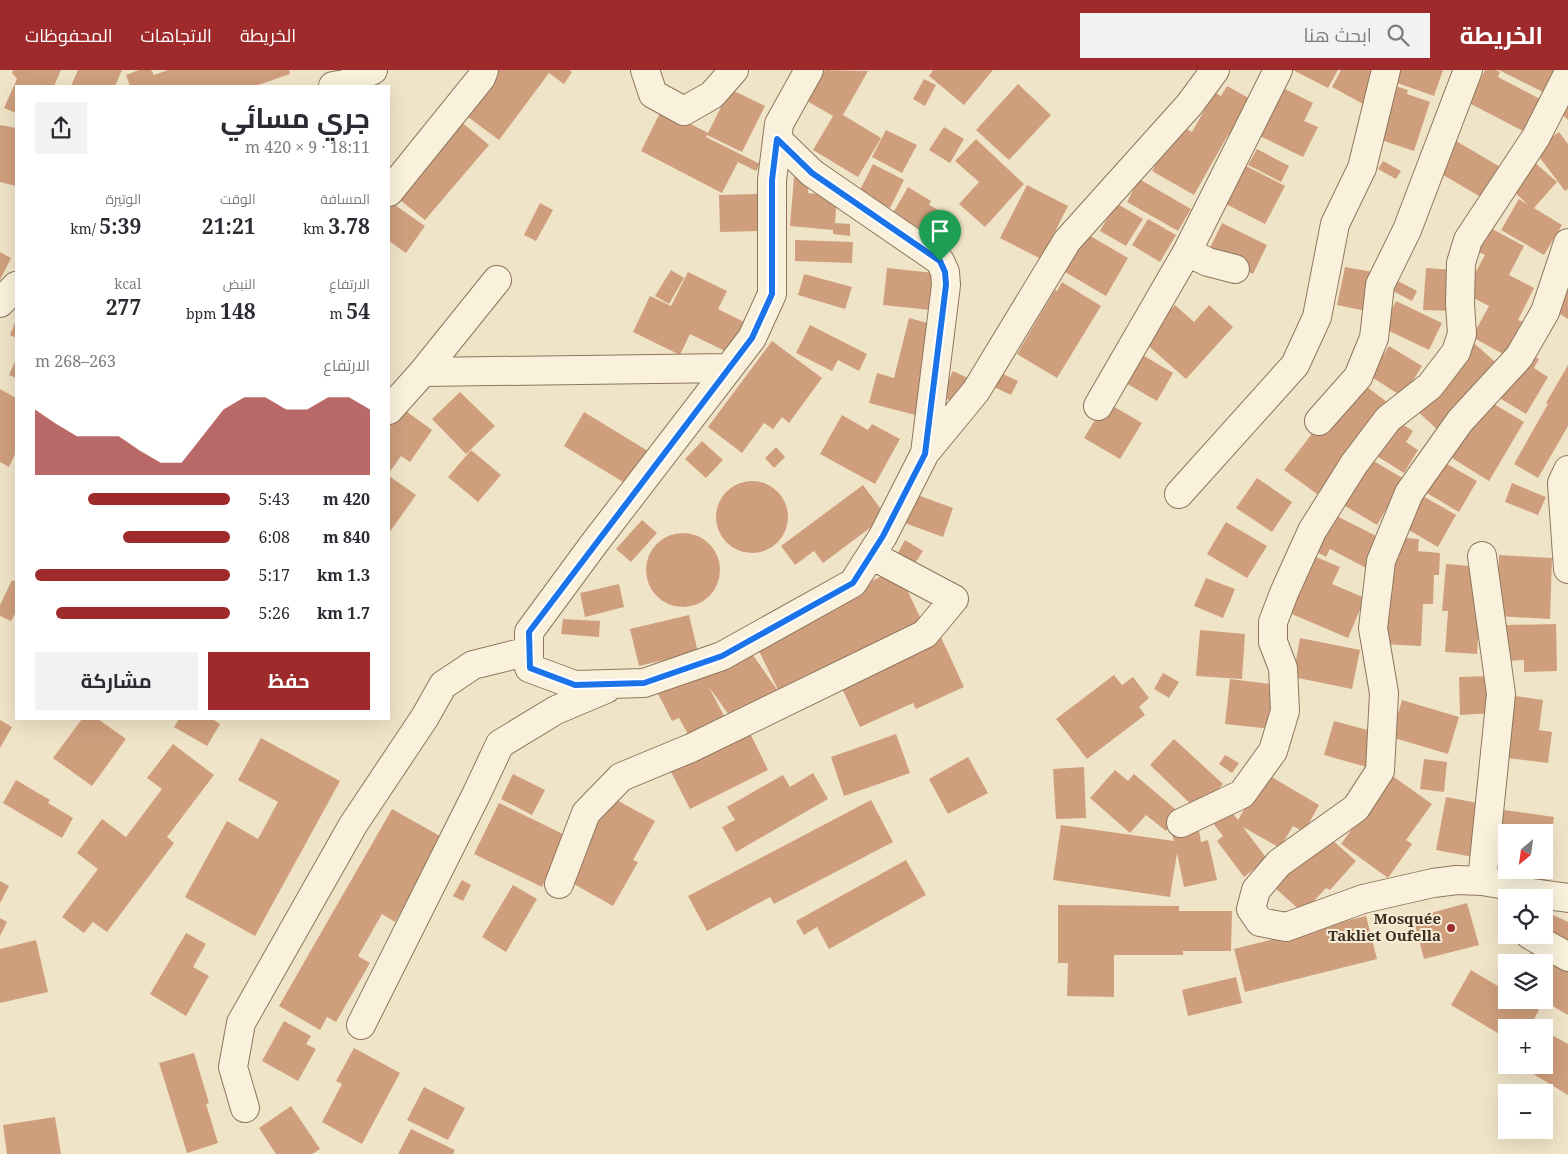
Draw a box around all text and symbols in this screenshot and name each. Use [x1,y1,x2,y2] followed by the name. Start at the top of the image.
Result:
[1080,13,1430,58] search box
[1460,18,1543,51] text: الخريطة
[1384,21,1412,49] icon: search
[1303,22,1372,48] text: ابحث هنا
[25,23,113,47] text: المحفوظات
[141,23,212,47] text: الاتجاهات
[240,23,296,47] text: الخريطة
[221,98,370,136] text: جري مسائي
[35,102,87,154] button: share
[245,136,370,158] text: 18:11 · 9 × 420 m
[105,189,141,208] text: الوتيرة
[220,189,256,208] text: الوقت
[320,189,370,208] text: المسافة
[919,210,961,261] pin
[99,212,141,240] text: 5:39
[202,212,256,240] text: 21:21
[328,212,370,240] text: 3.78
[926,217,954,245] icon: arrive
[70,219,99,238] text: /km
[303,219,328,238] text: km
[114,274,141,293] text: kcal
[223,274,256,293] text: النبض
[329,274,370,293] text: الارتفاع
[106,293,141,321] text: 277
[220,297,256,325] text: 148
[346,297,370,325] text: 54
[186,304,220,323] text: bpm
[329,304,346,323] text: m
[35,350,116,372] text: 263–268 m
[323,354,370,376] text: الارتفاع
[259,488,290,510] text: 5:43
[323,488,370,510] text: 420 m
[259,526,290,548] text: 6:08
[323,526,370,548] text: 840 m
[259,564,290,586] text: 5:17
[317,564,370,586] text: 1.3 km
[259,602,290,624] text: 5:26
[317,602,370,624] text: 1.7 km
[35,652,198,710] button: مشاركة
[208,652,370,710] button: حفظ
[1498,824,1552,879] north arrow
[1498,824,1553,1139] map controls
[1498,889,1553,944] button: locate
[1328,908,1441,945] place label: Mosquée Takliet Oufella
[1445,922,1457,934] marker: Mosquée Takliet Oufella
[1498,954,1553,1009] button: layers
[1498,1019,1553,1074] button: +
[1498,1084,1553,1139] button: −

